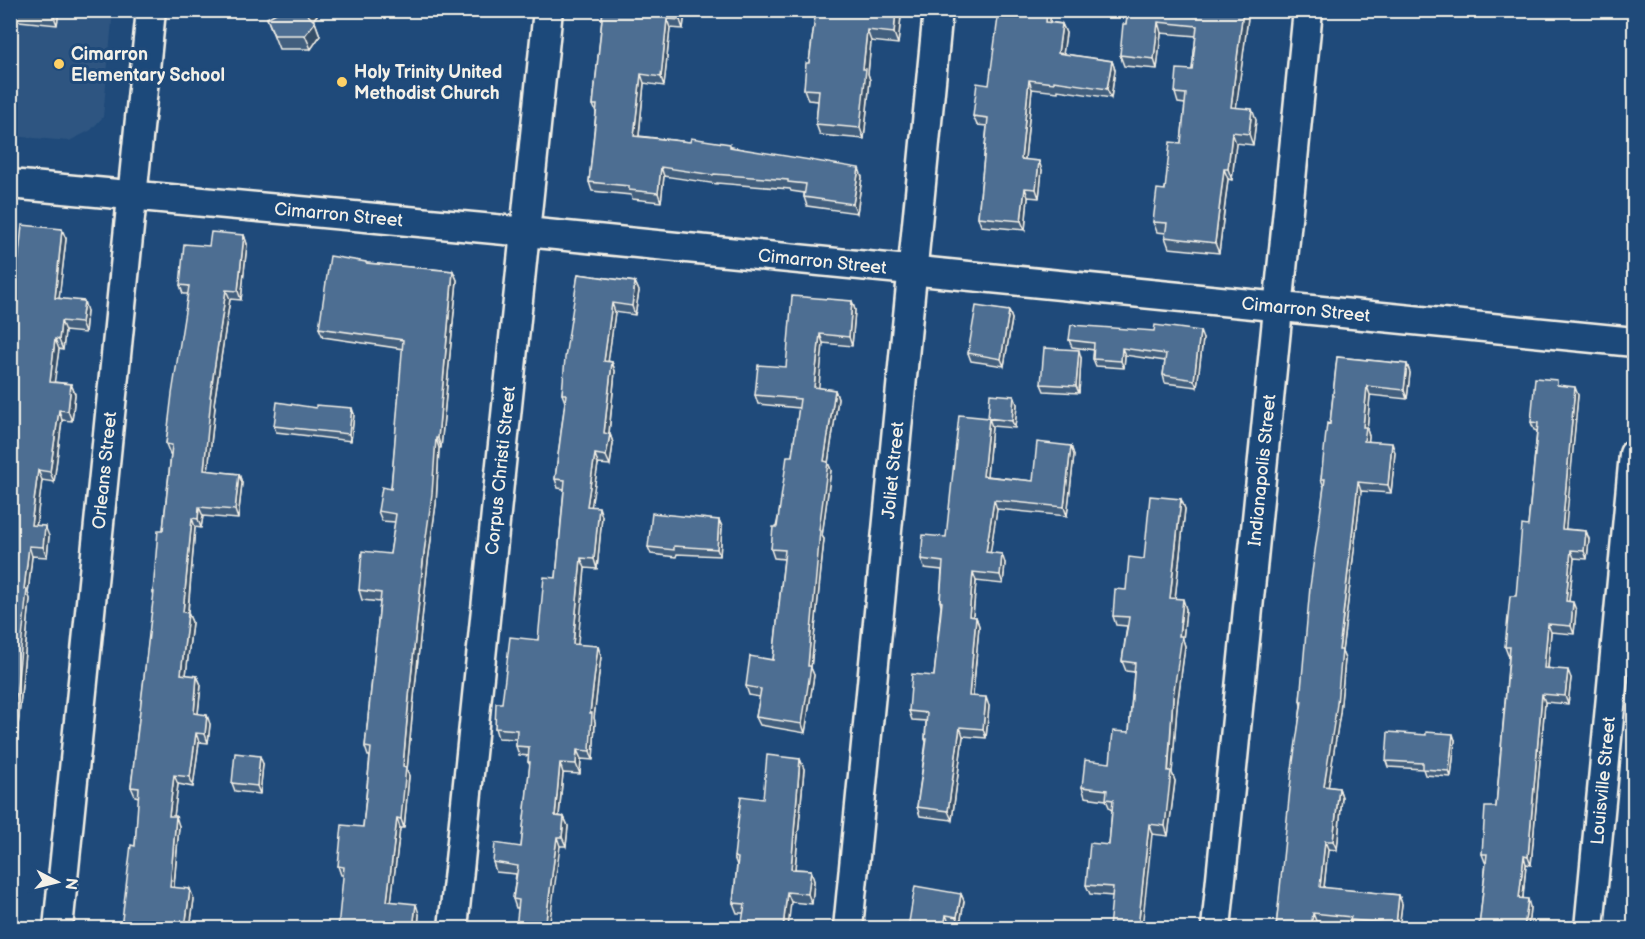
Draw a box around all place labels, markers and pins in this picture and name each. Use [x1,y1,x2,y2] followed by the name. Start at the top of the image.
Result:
[71,44,225,86] place label: Cimarron Elementary School
[52,57,66,71] marker: Cimarron Elementary School
[354,62,502,104] place label: Holy Trinity United Methodist Church
[335,75,349,89] marker: Holy Trinity United Methodist Church

